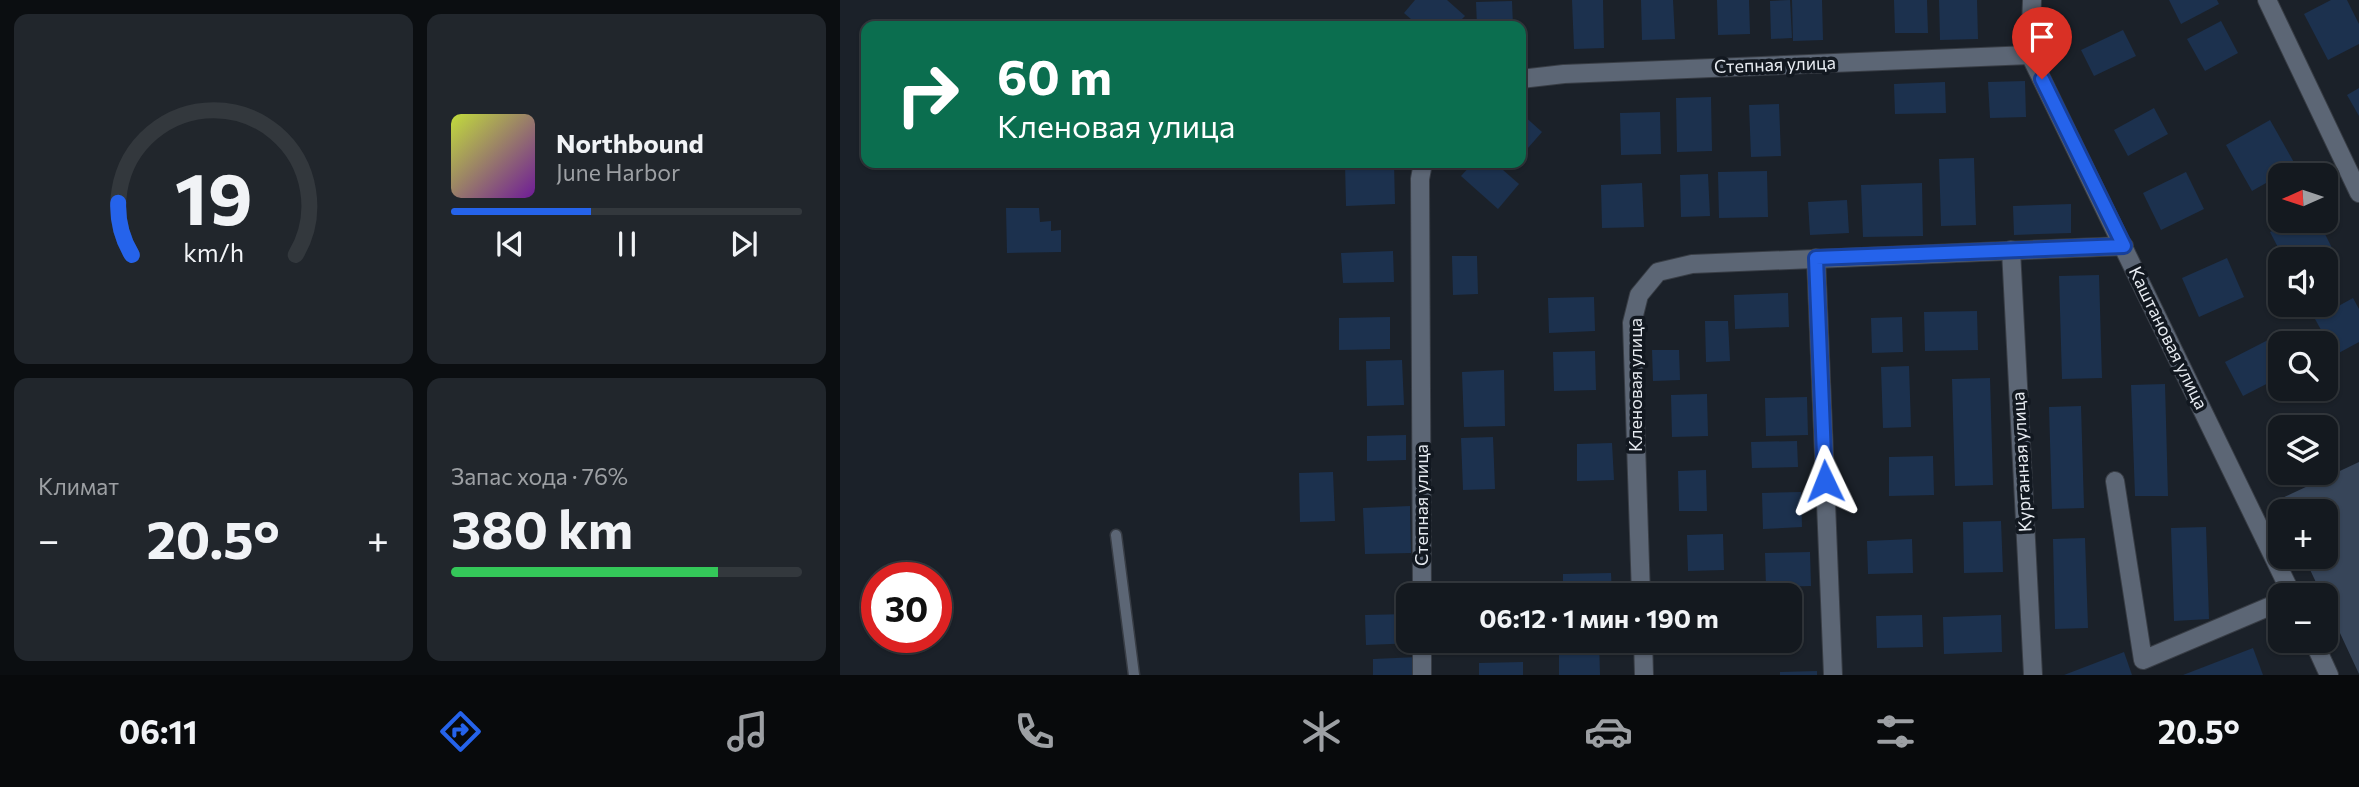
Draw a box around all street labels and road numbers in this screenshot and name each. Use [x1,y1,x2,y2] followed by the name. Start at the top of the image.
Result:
[1714,51,1836,77] street label: Степная улица
[2125,263,2213,413] street label: Каштановая улица
[1624,318,1646,452] street label: Кленовая улица
[2006,391,2036,533] street label: Курганная улица
[1410,444,1432,566] street label: Степная улица

